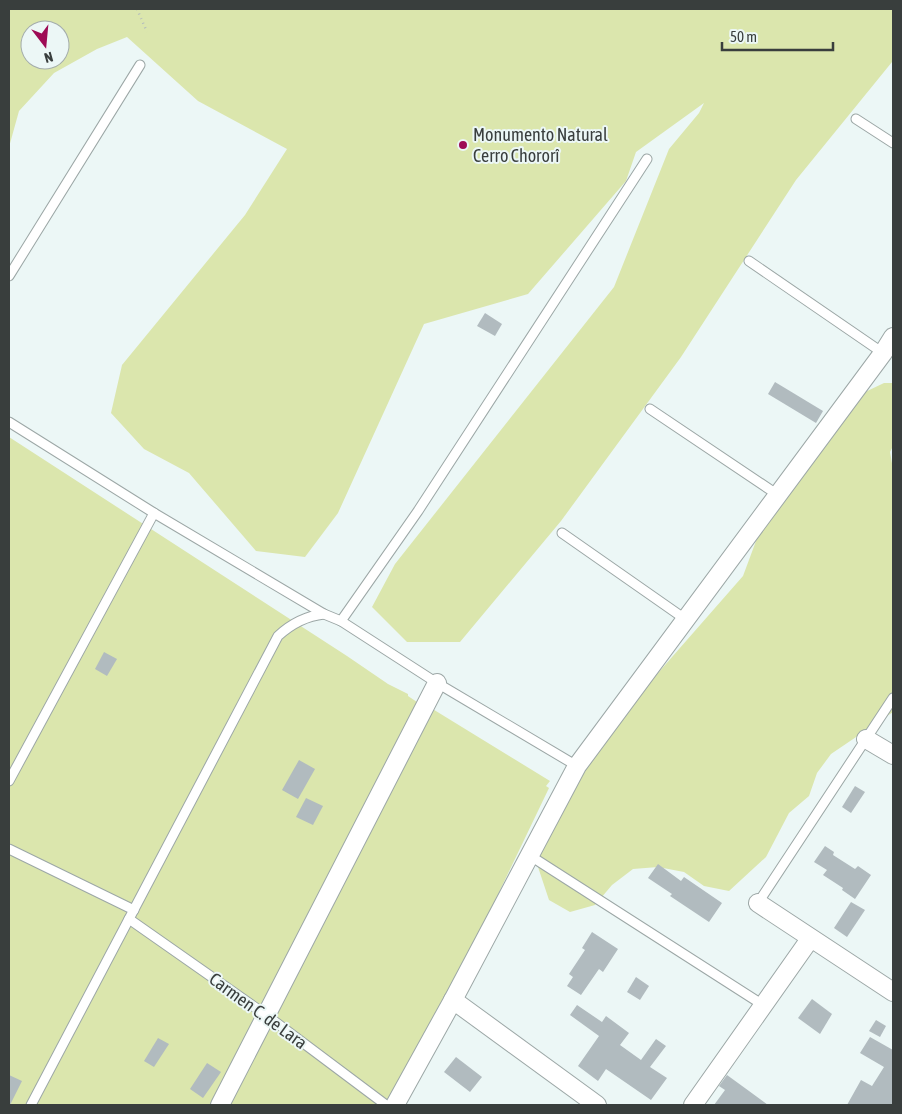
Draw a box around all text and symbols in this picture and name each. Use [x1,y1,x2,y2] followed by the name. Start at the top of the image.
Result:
[20,20,70,70] north arrow
[722,20,833,52] scale bar
[730,28,757,45] text: 50 m
[42,49,55,66] text: N
[473,124,608,166] place label: Monumento Natural Cerro Chororî
[457,139,469,151] marker: Monumento Natural Cerro Chororî
[205,968,311,1053] street label: Carmen C. de Lara

